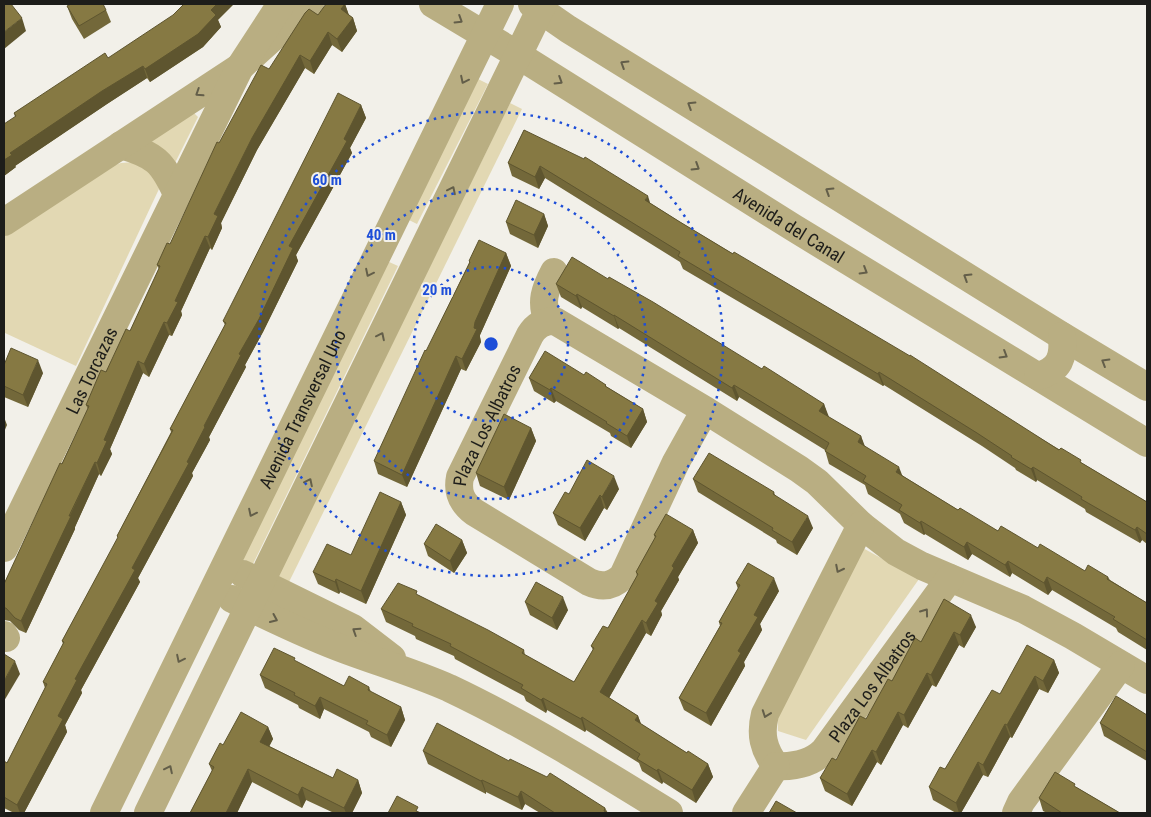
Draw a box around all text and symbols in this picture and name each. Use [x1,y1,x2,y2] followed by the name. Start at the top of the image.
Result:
[453,14,462,23] one-way arrow
[620,60,629,70] one-way arrow
[553,74,562,84] one-way arrow
[460,75,470,84] one-way arrow
[195,87,204,97] one-way arrow
[687,102,696,112] one-way arrow
[691,161,700,170] one-way arrow
[312,171,342,189] text: 60 m
[730,182,848,267] street label: Avenida del Canal
[446,186,456,195] one-way arrow
[825,188,834,198] one-way arrow
[366,226,396,244] text: 40 m
[859,264,868,274] one-way arrow
[365,268,375,277] one-way arrow
[963,274,973,283] one-way arrow
[422,281,452,299] text: 20 m
[61,324,121,417] street label: Las Torcazas
[254,326,350,492] street label: Avenida Transversal Uno
[374,332,385,341] one-way arrow
[482,335,500,353] centre of rings
[998,348,1007,358] one-way arrow
[1102,359,1111,369] one-way arrow
[448,361,524,487] street label: Plaza Los Albatros
[303,478,314,487] one-way arrow
[247,508,258,517] one-way arrow
[835,564,845,573] one-way arrow
[919,608,928,618] one-way arrow
[269,612,278,623] one-way arrow
[824,626,919,746] street label: Plaza Los Albatros
[353,628,362,638] one-way arrow
[176,654,186,663] one-way arrow
[762,709,772,718] one-way arrow
[163,766,173,775] one-way arrow

